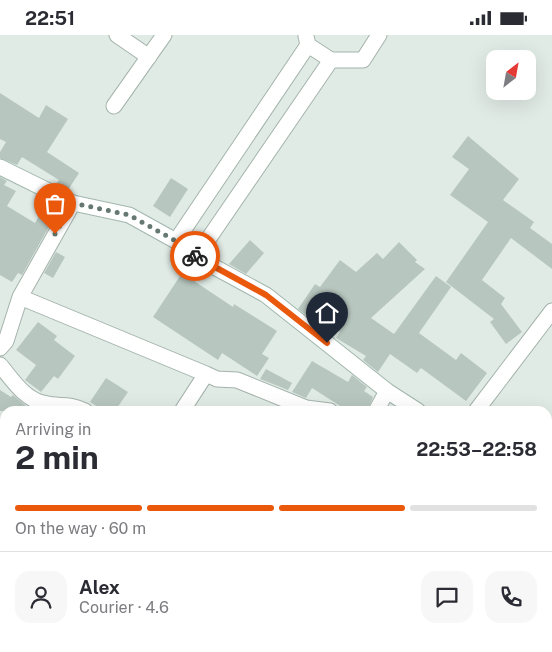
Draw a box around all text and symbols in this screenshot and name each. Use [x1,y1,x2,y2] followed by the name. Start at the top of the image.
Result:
[25,7,75,29] text: 22:51
[486,50,536,100] north arrow
[486,50,536,100] map controls
[34,183,76,234] pin
[41,190,69,218] icon: bag
[170,231,220,281] courier
[181,242,209,270] icon: bike
[306,292,348,343] pin
[313,299,341,327] icon: home
[15,420,91,439] text: Arriving in
[416,438,537,460] text: 22:53–22:58
[15,439,99,476] text: 2 min
[15,519,146,538] text: On the way · 60 m
[15,571,67,623] button: person
[421,571,473,623] button: chat
[485,571,537,623] button: phone
[79,576,120,598] text: Alex
[79,598,169,617] text: Courier · 4.6

